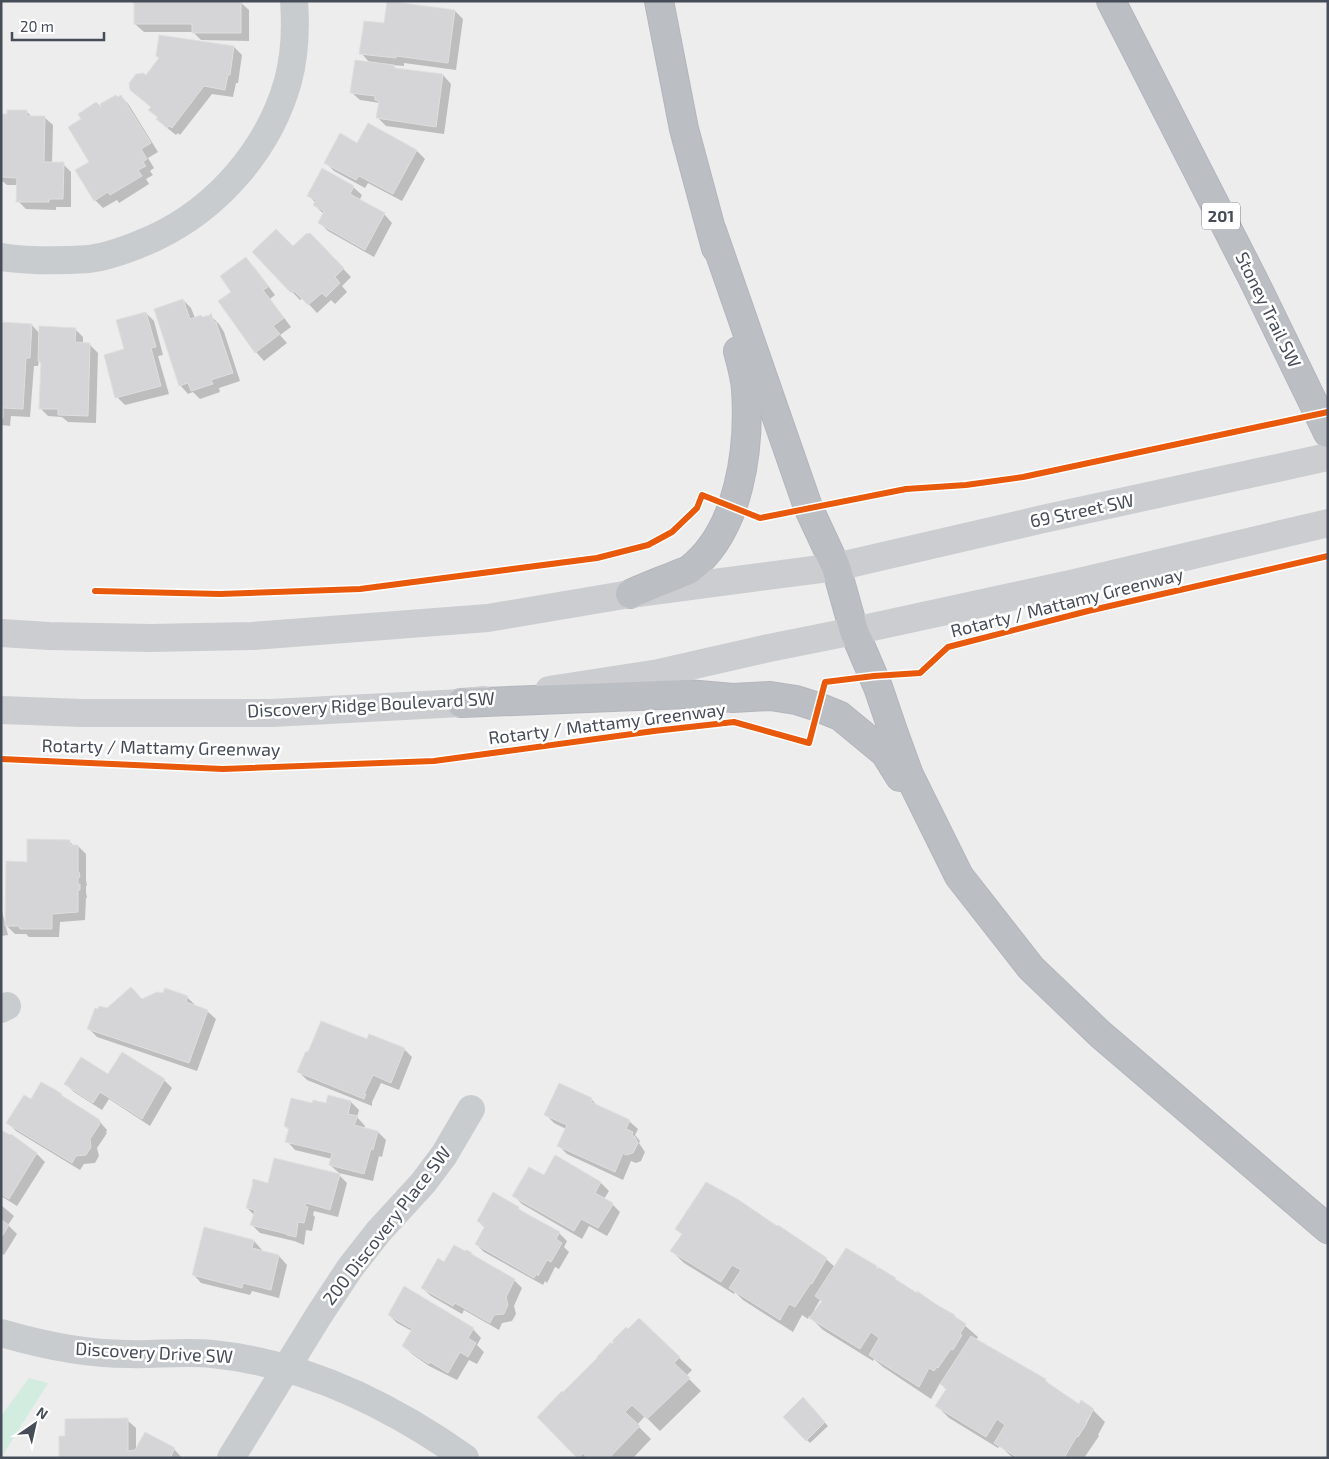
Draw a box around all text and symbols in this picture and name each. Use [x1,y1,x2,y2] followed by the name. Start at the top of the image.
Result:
[12,10,105,42] scale bar
[20,17,54,35] text: 20 m
[1202,202,1240,230] road number: 201
[1231,248,1306,371] street label: Stoney Trail SW
[1028,488,1136,532] street label: 69 Street SW
[948,562,1186,642] street label: Rotarty / Mattamy Greenway
[247,687,495,721] street label: Discovery Ridge Boulevard SW
[487,697,727,748] street label: Rotarty / Mattamy Greenway
[41,734,281,760] street label: Rotarty / Mattamy Greenway
[318,1142,455,1309] street label: 200 Discovery Place SW
[75,1337,233,1367] street label: Discovery Drive SW
[10,1399,60,1449] north arrow
[34,1403,51,1423] text: N

